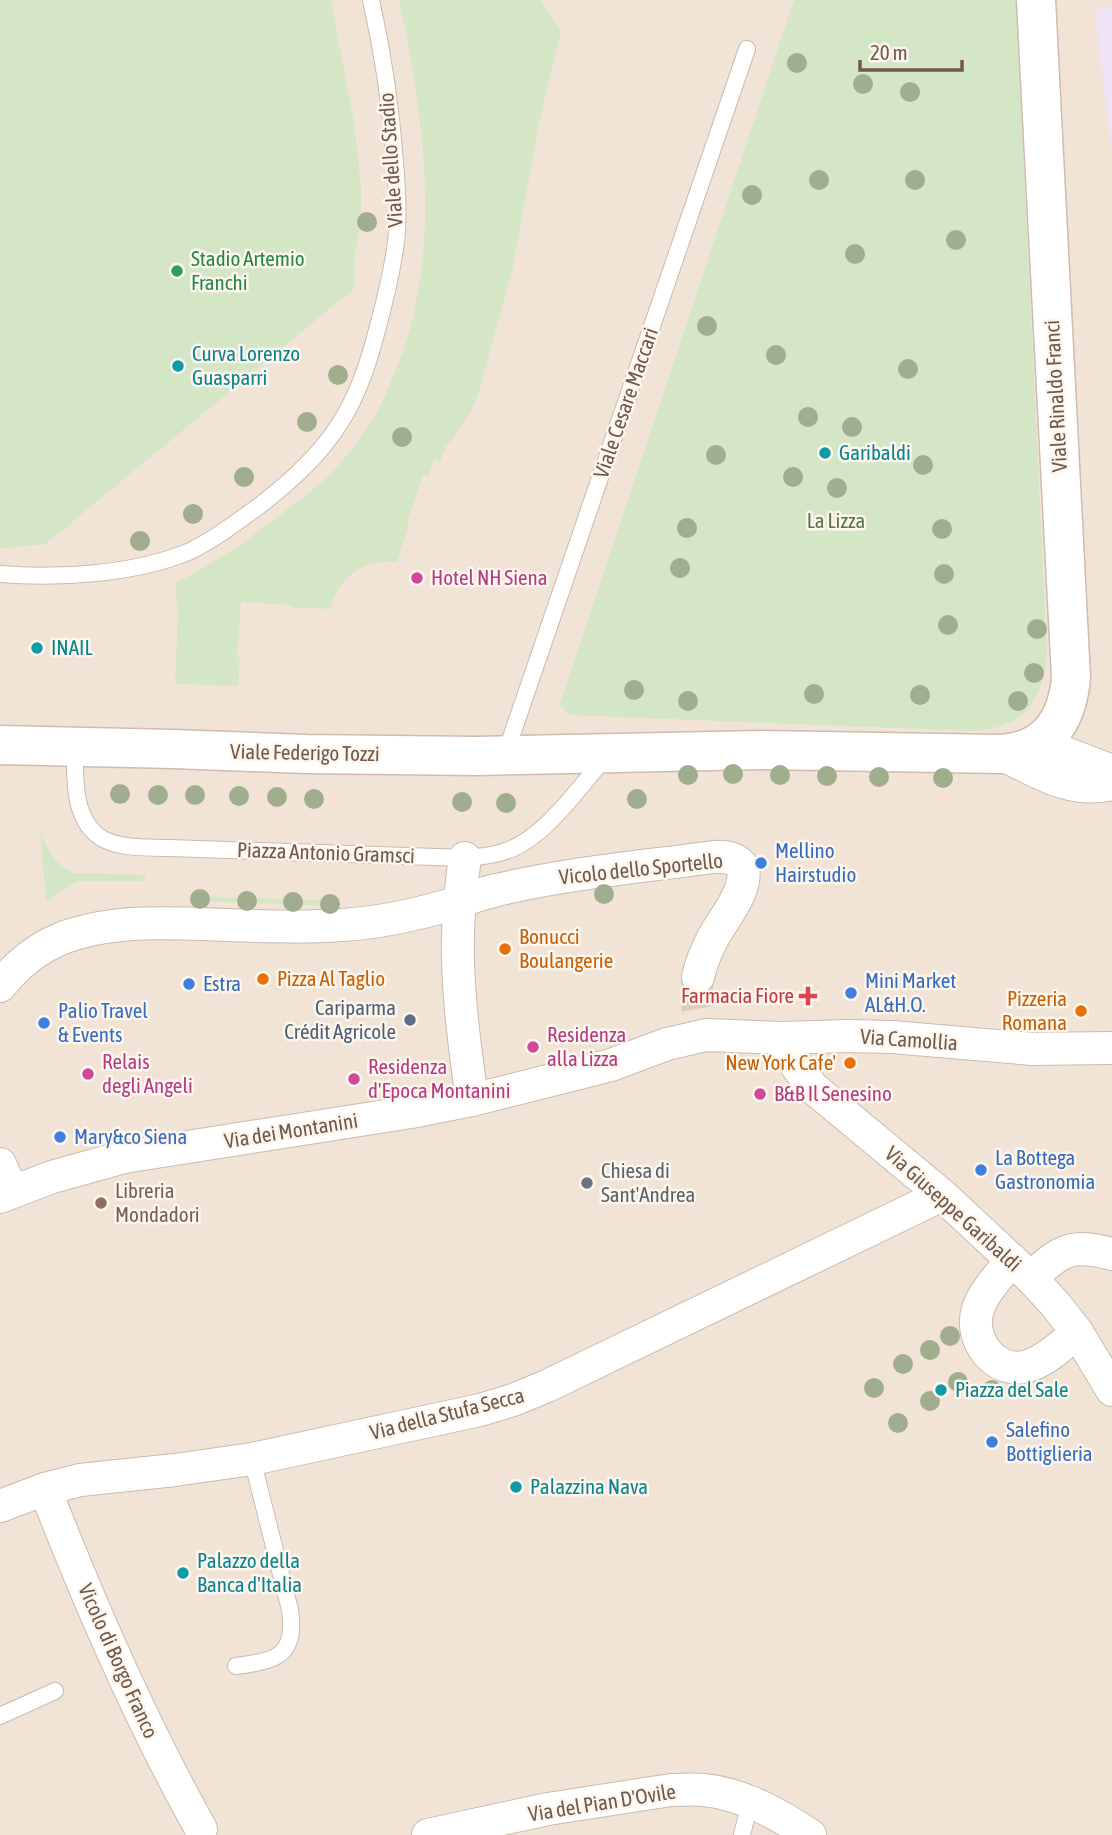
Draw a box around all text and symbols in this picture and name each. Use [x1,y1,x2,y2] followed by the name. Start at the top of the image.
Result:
[860,28,962,72] scale bar
[870,40,908,64] text: 20 m
[373,92,407,228] street label: Viale dello Stadio
[191,246,305,294] place label: Stadio Artemio Franchi
[169,263,185,279] marker: Stadio Artemio Franchi
[1039,319,1071,473] street label: Viale Rinaldo Franci
[588,324,662,481] street label: Viale Cesare Maccari
[192,341,300,389] place label: Curva Lorenzo Guasparri
[170,358,186,374] marker: Curva Lorenzo Guasparri
[839,440,911,464] place label: Garibaldi
[817,445,833,461] marker: Garibaldi
[807,508,865,532] park label: La Lizza
[431,565,548,589] place label: Hotel NH Siena
[409,570,425,586] marker: Hotel NH Siena
[51,635,93,659] place label: INAIL
[29,640,45,656] marker: INAIL
[230,739,380,765] street label: Viale Federigo Tozzi
[237,837,415,867] street label: Piazza Antonio Gramsci
[775,838,856,886] place label: Mellino Hairstudio
[558,847,724,889] street label: Vicolo dello Sportello
[753,855,769,871] marker: Mellino Hairstudio
[519,924,613,972] place label: Bonucci Boulangerie
[497,941,513,957] marker: Bonucci Boulangerie
[277,966,385,990] place label: Pizza Al Taglio
[865,968,956,1016] place label: Mini Market AL&H.O.
[203,971,241,995] place label: Estra
[255,971,271,987] marker: Pizza Al Taglio
[181,976,197,992] marker: Estra
[681,983,794,1007] place label: Farmacia Fiore
[843,985,859,1001] marker: Mini Market AL&H.O.
[1002,986,1067,1034] place label: Pizzeria Romana
[800,988,816,1004] marker: Farmacia Fiore
[284,995,396,1043] place label: Cariparma Crédit Agricole
[58,998,148,1046] place label: Palio Travel & Events
[1073,1003,1089,1019] marker: Pizzeria Romana
[402,1012,418,1028] marker: Cariparma Crédit Agricole
[36,1015,52,1031] marker: Palio Travel & Events
[547,1022,626,1070] place label: Residenza alla Lizza
[860,1024,959,1054] street label: Via Camollia
[525,1039,541,1055] marker: Residenza alla Lizza
[102,1049,193,1097] place label: Relais degli Angeli
[725,1050,836,1074] place label: New York Cafe'
[368,1054,511,1102] place label: Residenza d'Epoca Montanini
[842,1055,858,1071] marker: New York Cafe'
[80,1066,96,1082] marker: Relais degli Angeli
[346,1071,362,1087] marker: Residenza d'Epoca Montanini
[774,1081,892,1105] place label: B&B Il Senesino
[752,1086,768,1102] marker: B&B Il Senesino
[222,1108,359,1152] street label: Via dei Montanini
[74,1124,187,1148] place label: Mary&co Siena
[52,1129,68,1145] marker: Mary&co Siena
[881,1141,1027,1276] street label: Via Giuseppe Garibaldi
[995,1145,1095,1193] place label: La Bottega Gastronomia
[601,1158,695,1206] place label: Chiesa di Sant'Andrea
[973,1162,989,1178] marker: La Bottega Gastronomia
[579,1175,595,1191] marker: Chiesa di Sant'Andrea
[115,1178,200,1226] place label: Libreria Mondadori
[93,1195,109,1211] marker: Libreria Mondadori
[955,1377,1069,1401] place label: Piazza del Sale
[367,1382,526,1444] street label: Via della Stufa Secca
[933,1382,949,1398] marker: Piazza del Sale
[1006,1417,1093,1465] place label: Salefino Bottiglieria
[984,1434,1000,1450] marker: Salefino Bottiglieria
[530,1474,648,1498] place label: Palazzina Nava
[508,1479,524,1495] marker: Palazzina Nava
[197,1548,302,1596] place label: Palazzo della Banca d'Italia
[175,1565,191,1581] marker: Palazzo della Banca d'Italia
[74,1580,164,1742] street label: Vicolo di Borgo Franco
[526,1779,677,1826] street label: Via del Pian D'Ovile

